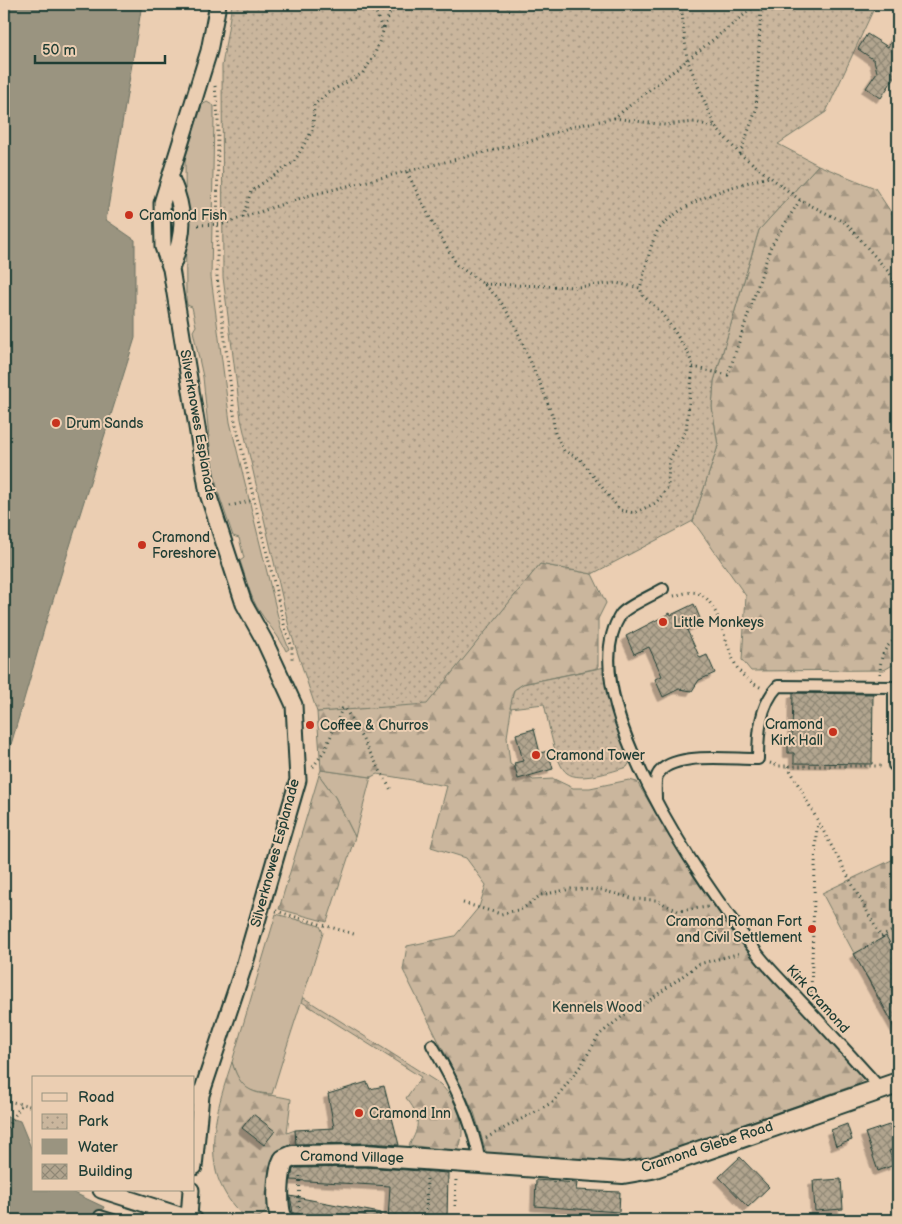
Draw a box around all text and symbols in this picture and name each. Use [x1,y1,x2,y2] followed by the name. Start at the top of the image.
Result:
[35,32,165,64] scale bar
[42,41,76,60] text: 50 m
[139,207,227,224] place label: Cramond Fish
[123,209,135,221] marker: Cramond Fish
[176,348,220,502] street label: Silverknowes Esplanade
[66,415,143,432] place label: Drum Sands
[50,417,62,429] marker: Drum Sands
[152,529,217,562] place label: Cramond Foreshore
[136,539,148,551] marker: Cramond Foreshore
[673,614,764,631] place label: Little Monkeys
[657,616,669,628] marker: Little Monkeys
[765,716,823,749] place label: Cramond Kirk Hall
[320,717,429,734] place label: Coffee & Churros
[304,719,316,731] marker: Coffee & Churros
[827,726,839,738] marker: Cramond Kirk Hall
[546,747,646,764] place label: Cramond Tower
[530,749,542,761] marker: Cramond Tower
[247,777,303,929] street label: Silverknowes Esplanade
[666,913,803,946] place label: Cramond Roman Fort and Civil Settlement
[806,923,818,935] marker: Cramond Roman Fort and Civil Settlement
[783,961,853,1037] street label: Kirk Cramond
[552,999,642,1016] park label: Kennels Wood
[32,1076,195,1192] legend
[78,1088,114,1107] text: Road
[369,1105,451,1122] place label: Cramond Inn
[353,1107,365,1119] marker: Cramond Inn
[78,1112,109,1131] text: Park
[639,1118,775,1176] street label: Cramond Glebe Road
[78,1138,118,1157] text: Water
[300,1148,404,1166] street label: Cramond Village
[78,1162,133,1181] text: Building

